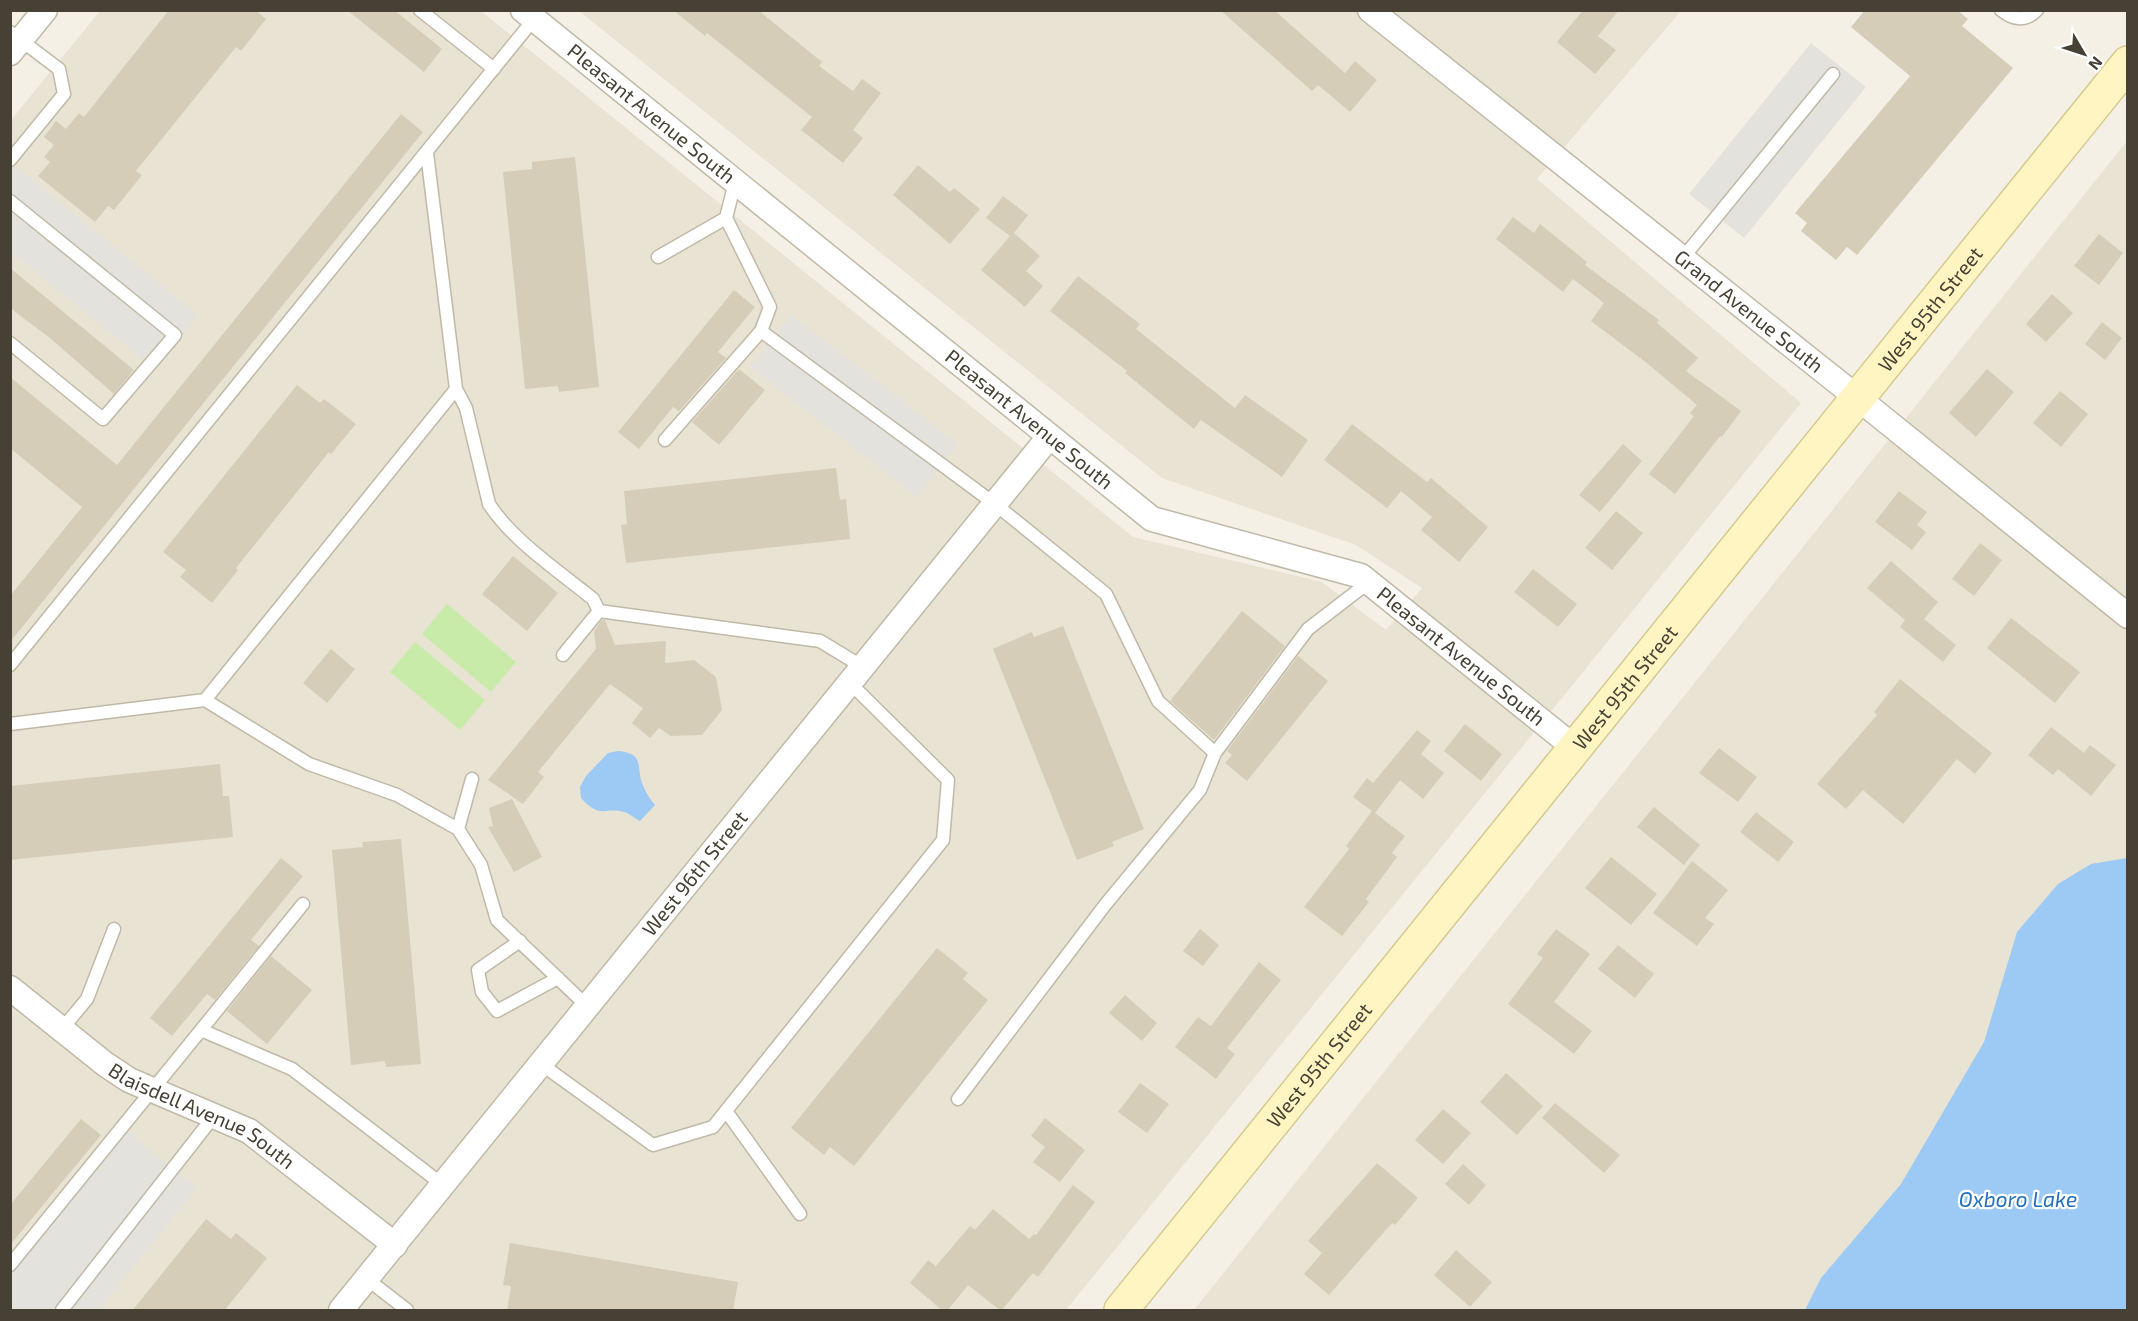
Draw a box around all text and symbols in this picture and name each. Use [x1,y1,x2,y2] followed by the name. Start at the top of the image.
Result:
[2054,24,2114,84] north arrow
[563,38,741,188] street label: Pleasant Avenue South
[2085,53,2107,74] text: N
[1872,241,1987,376] street label: West 95th Street
[1670,244,1829,377] street label: Grand Avenue South
[941,344,1118,494] street label: Pleasant Avenue South
[1373,581,1550,730] street label: Pleasant Avenue South
[1567,620,1682,754] street label: West 95th Street
[636,805,752,940] street label: West 96th Street
[1261,997,1376,1132] street label: West 95th Street
[105,1057,300,1173] street label: Blaisdell Avenue South
[1959,1186,2077,1211] water label: Oxboro Lake

